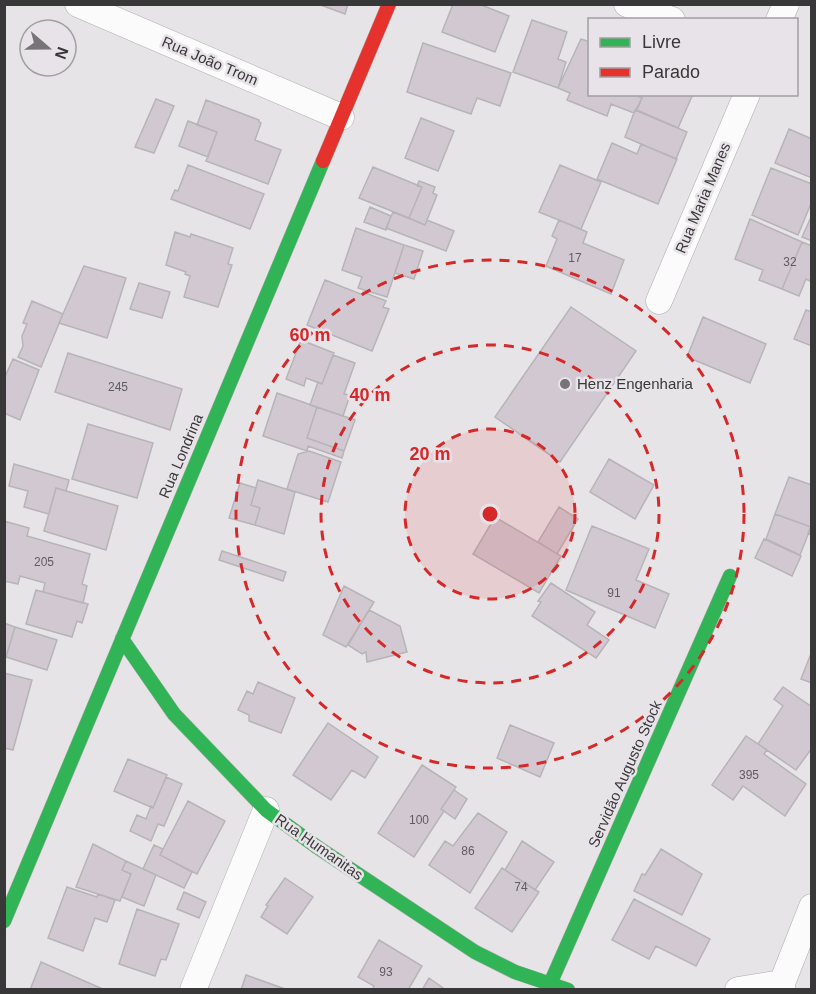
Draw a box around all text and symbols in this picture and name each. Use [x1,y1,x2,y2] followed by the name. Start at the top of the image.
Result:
[18,18,78,78] north arrow
[588,18,798,96] legend
[642,32,681,52] text: Livre
[160,33,261,88] street label: Rua João Trom
[52,45,72,61] text: N
[642,62,700,82] text: Parado
[672,140,733,256] street label: Rua Maria Manes
[568,251,582,265] house number: 17
[783,255,797,269] house number: 32
[289,325,331,345] text: 60 m
[577,375,694,392] place label: Henz Engenharia
[558,377,572,391] marker: Henz Engenharia
[108,380,128,394] house number: 245
[349,385,391,405] text: 40 m
[155,410,206,501] street label: Rua Londrina
[409,444,451,464] text: 20 m
[480,504,500,524] centre of rings
[34,555,54,569] house number: 205
[607,586,621,600] house number: 91
[584,697,665,850] street label: Servidão Augusto Stock
[739,768,759,782] house number: 395
[272,810,367,883] street label: Rua Humanitas
[409,813,429,827] house number: 100
[461,844,475,858] house number: 86
[514,880,528,894] house number: 74
[379,965,393,979] house number: 93

